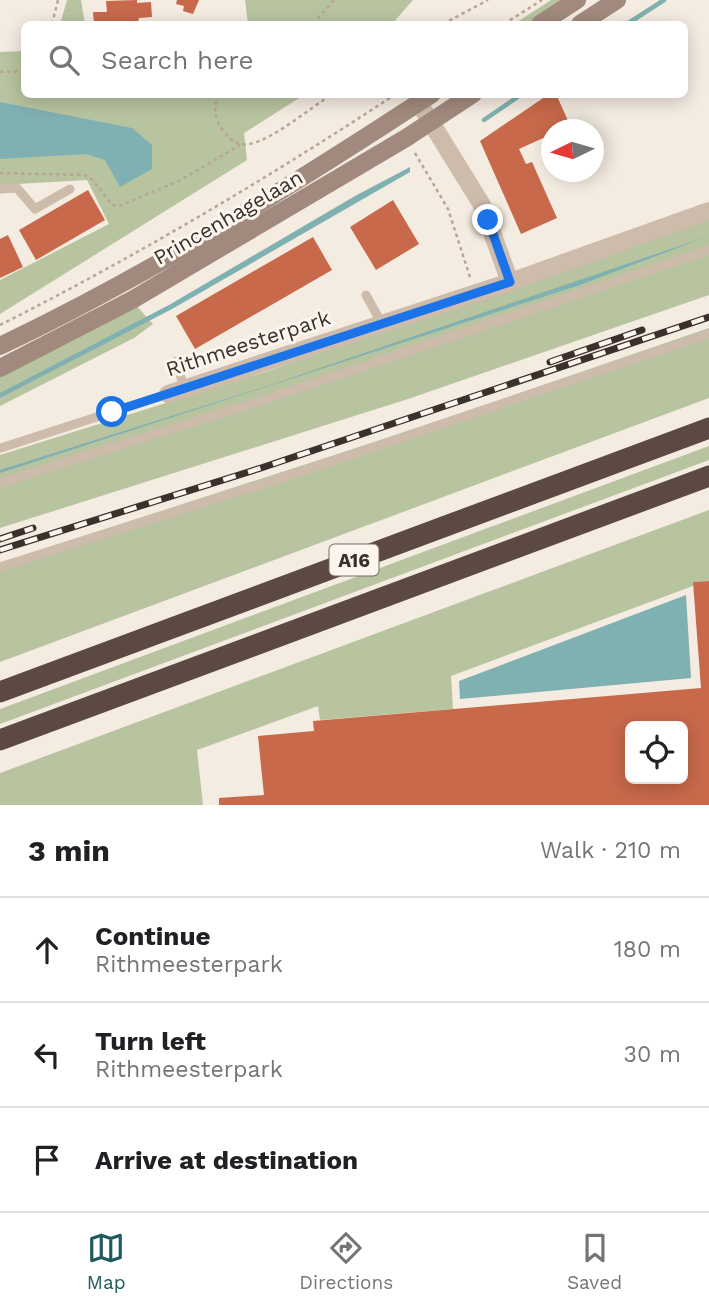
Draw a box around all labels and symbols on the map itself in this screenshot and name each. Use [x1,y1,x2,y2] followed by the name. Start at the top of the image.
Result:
[541,119,604,182] north arrow
[149,164,307,270] street label: Princenhagelaan
[472,204,503,235] route end
[163,305,334,381] street label: Rithmeesterpark
[96,396,127,427] route start
[330,544,378,576] road number: A16

